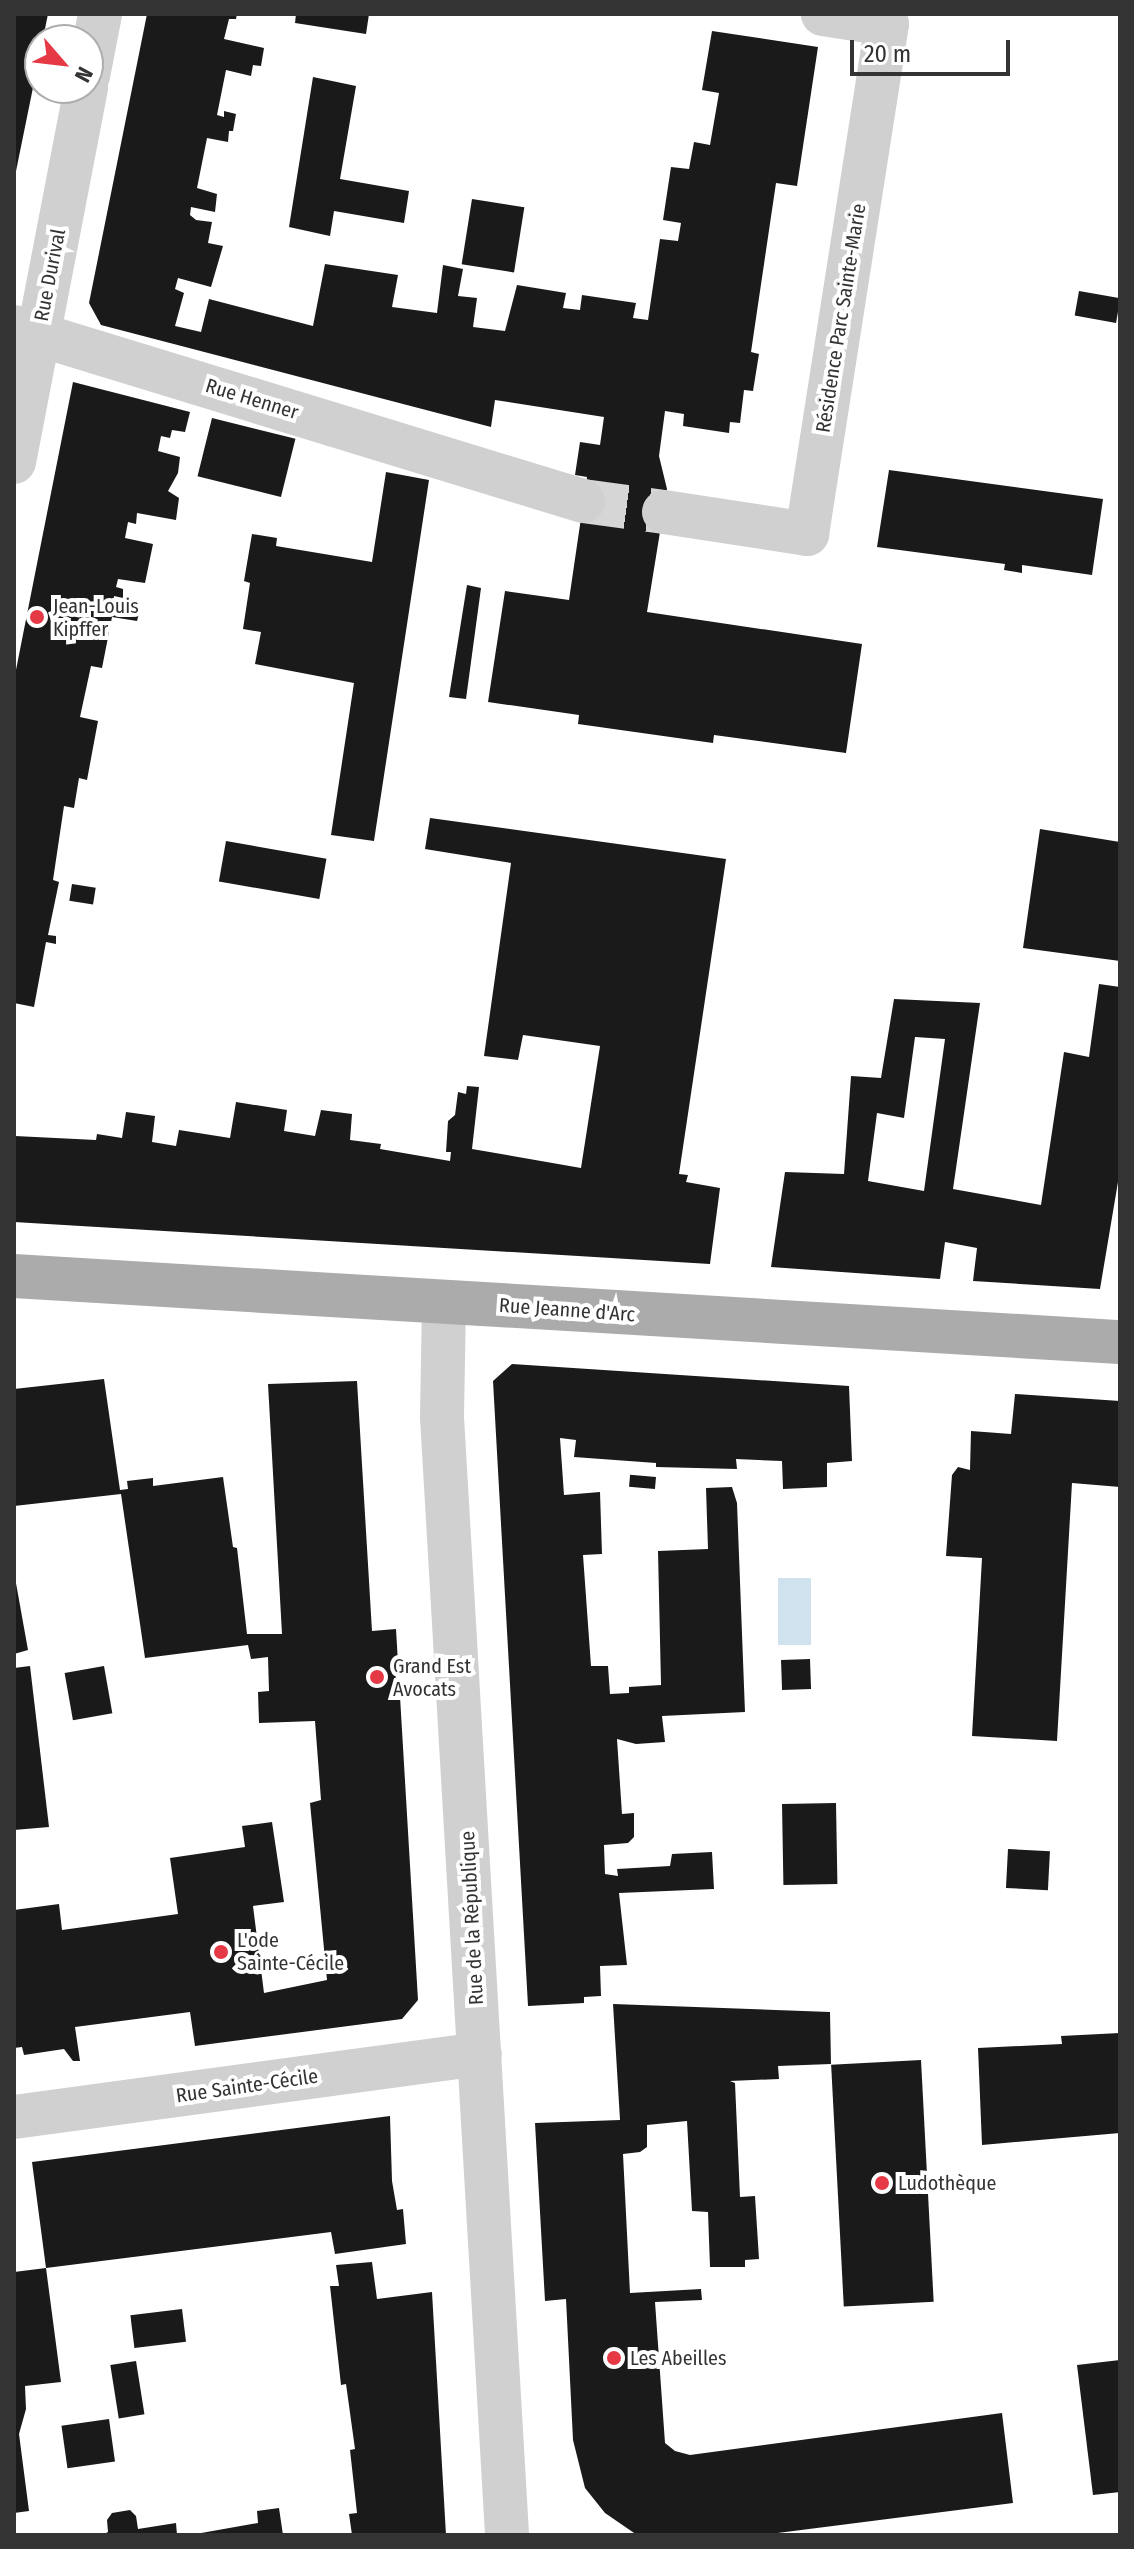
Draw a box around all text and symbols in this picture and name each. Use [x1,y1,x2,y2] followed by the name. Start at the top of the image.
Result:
[24,24,104,104] north arrow
[854,24,1014,74] scale bar
[864,40,911,68] text: 20 m
[69,62,99,87] text: N
[811,202,871,434] street label: Résidence Parc Sainte-Marie
[29,227,71,323] street label: Rue Durival
[203,374,301,424] street label: Rue Henner
[53,594,139,641] place label: Jean-Louis Kipffer
[28,608,46,626] marker: Jean-Louis Kipffer
[498,1293,636,1327] street label: Rue Jeanne d'Arc
[393,1654,471,1701] place label: Grand Est Avocats
[368,1668,386,1686] marker: Grand Est Avocats
[455,1830,489,2006] street label: Rue de la République
[237,1928,344,1975] place label: L'ode Sainte-Cécile
[212,1943,230,1961] marker: L'ode Sainte-Cécile
[175,2064,319,2108] street label: Rue Sainte-Cécile
[898,2171,996,2195] place label: Ludothèque
[873,2174,891,2192] marker: Ludothèque
[630,2346,726,2370] place label: Les Abeilles
[605,2349,623,2367] marker: Les Abeilles

